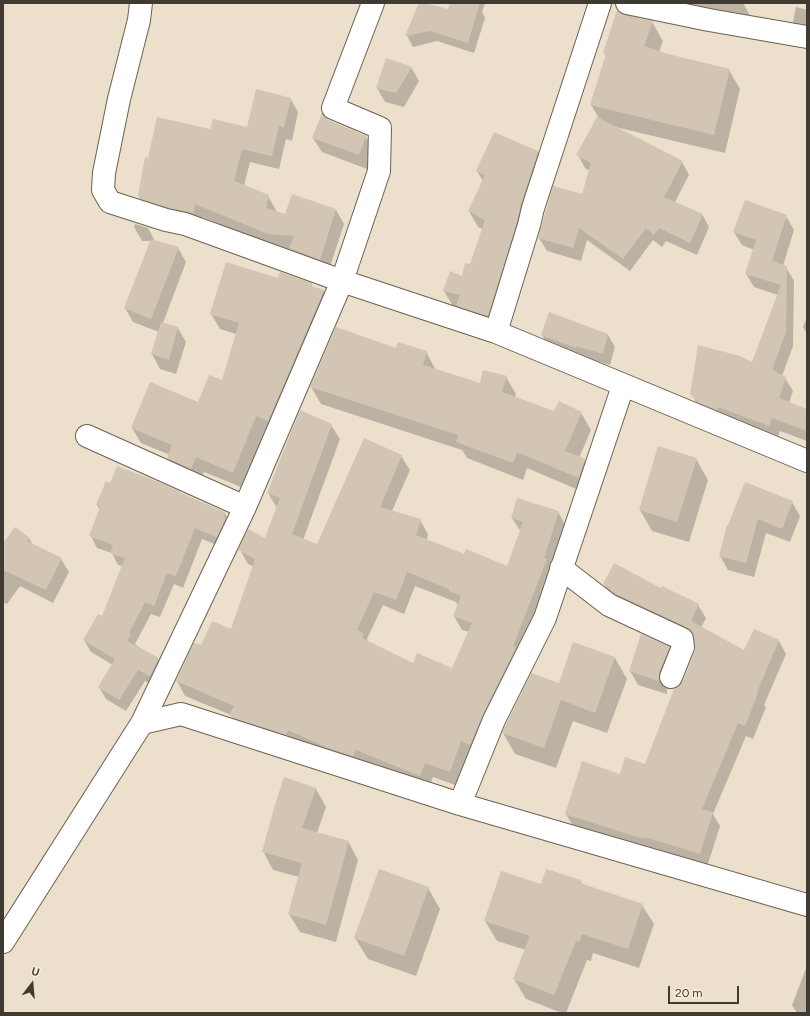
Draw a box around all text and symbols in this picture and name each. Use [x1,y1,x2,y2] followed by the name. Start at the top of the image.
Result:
[12,964,52,1004] north arrow
[30,965,41,979] text: U
[670,978,741,1004] scale bar
[675,986,703,1000] text: 20 m

